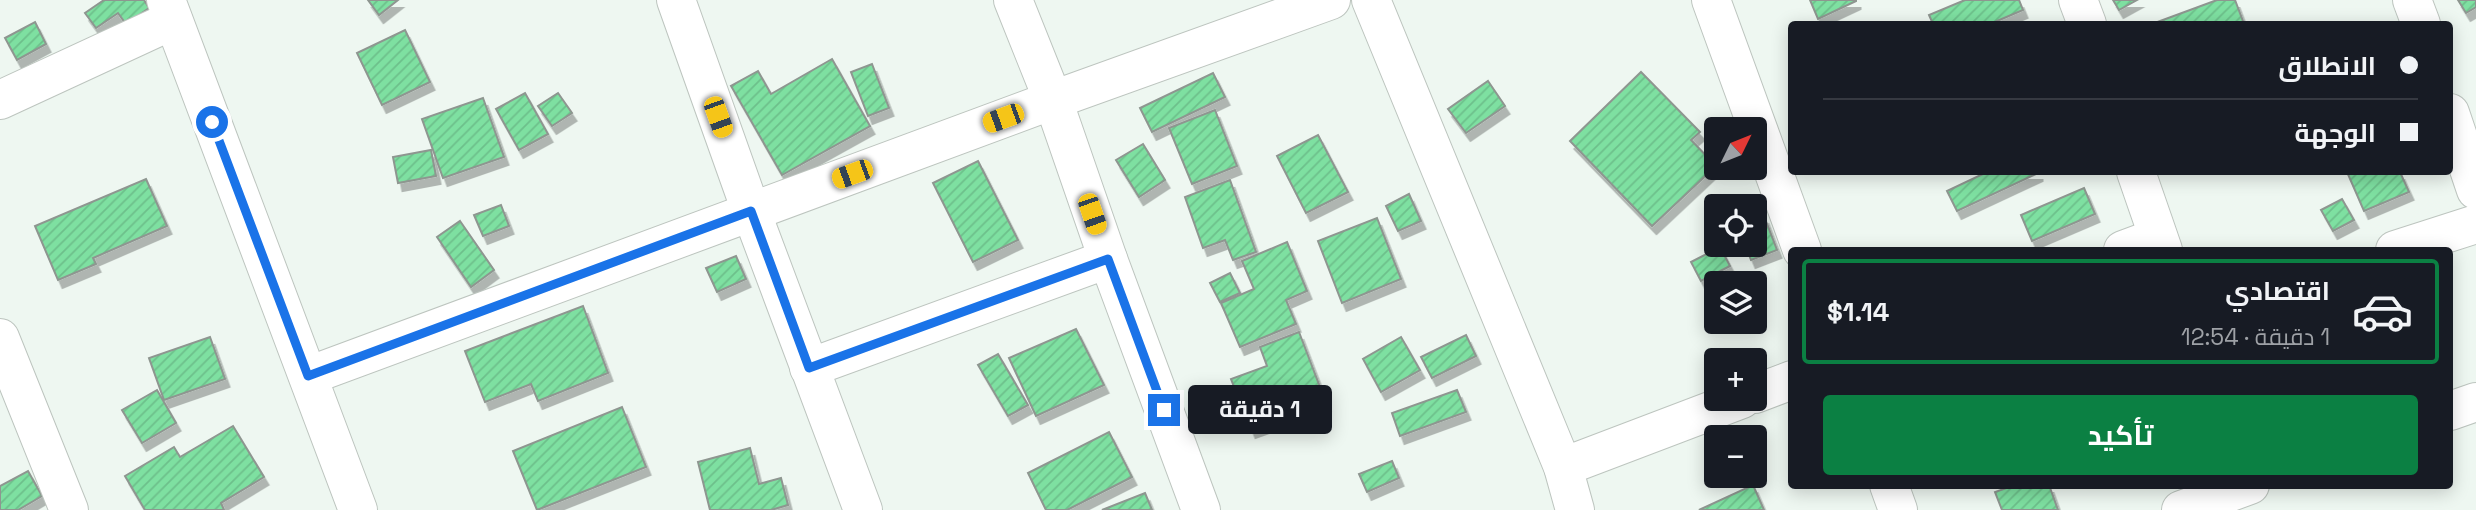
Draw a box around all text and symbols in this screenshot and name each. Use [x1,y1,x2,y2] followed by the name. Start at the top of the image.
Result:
[2278,49,2376,83] text: الانطلاق
[701,94,736,140] car
[980,101,1027,135] car
[196,106,228,138] route start
[2295,116,2376,150] text: الوجهة
[1704,117,1768,180] north arrow
[1704,117,1767,488] map controls
[829,157,876,191] car
[1076,191,1109,237] car
[1704,194,1767,257] button: locate
[1704,271,1767,334] button: layers
[2225,274,2330,308] text: اقتصادي
[2351,280,2414,343] icon: car
[1827,295,1889,329] text: $1.14
[2181,322,2330,352] text: 1 دقيقة · 12:54
[1704,348,1767,411] button: +
[1188,386,1332,434] callout: 1 دقيقة
[1148,394,1180,426] route end
[1219,394,1301,424] text: 1 دقيقة
[1823,395,2418,475] button: تأكيد
[1704,425,1767,488] button: −

